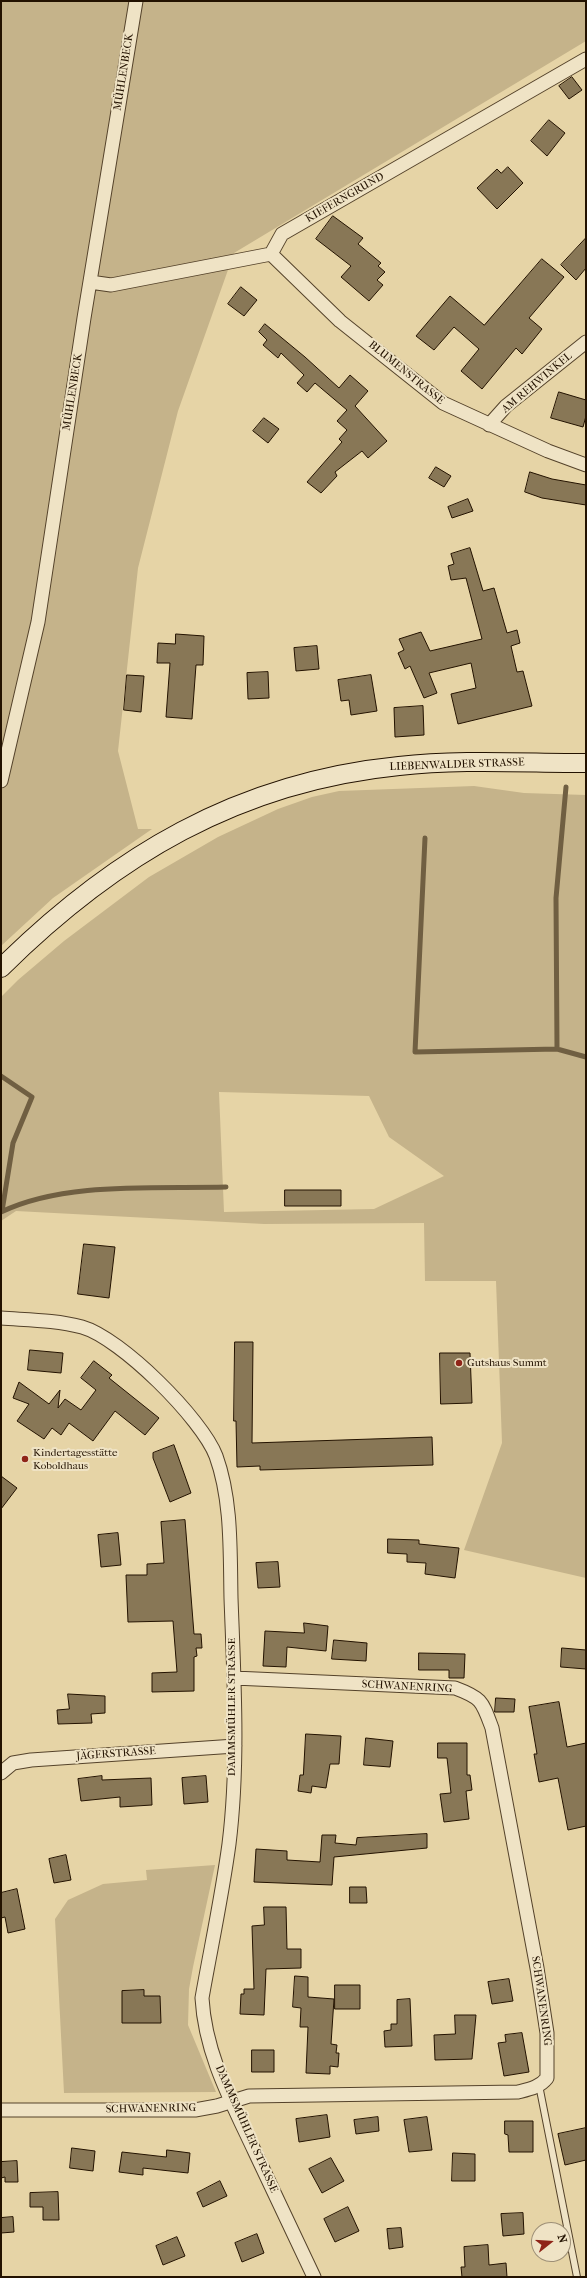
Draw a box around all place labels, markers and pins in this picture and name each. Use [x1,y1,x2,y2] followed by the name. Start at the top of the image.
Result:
[467,1356,547,1370] place label: Gutshaus Summt
[454,1358,464,1368] marker: Gutshaus Summt
[33,1446,118,1472] place label: Kindertagesstätte Koboldhaus
[20,1454,30,1464] marker: Kindertagesstätte Koboldhaus

